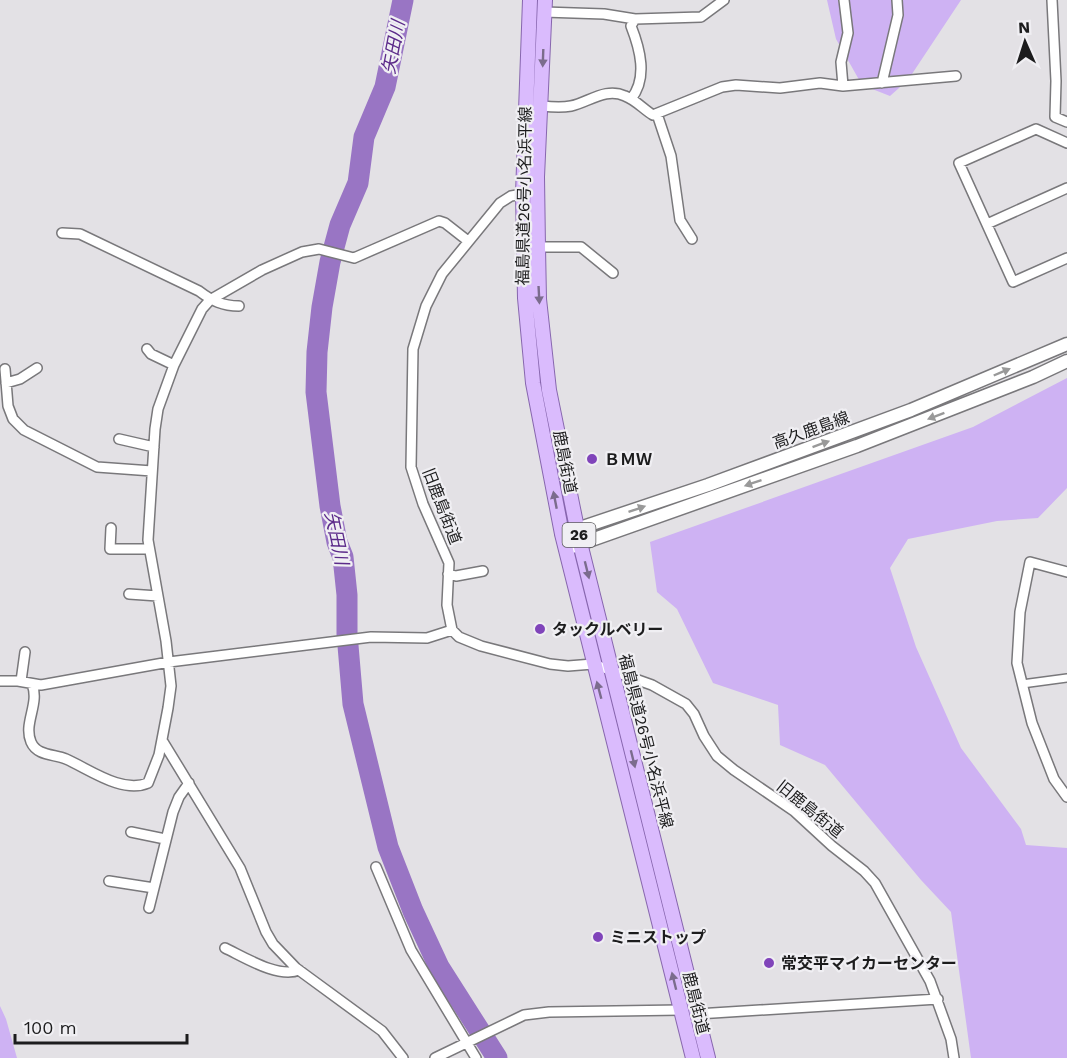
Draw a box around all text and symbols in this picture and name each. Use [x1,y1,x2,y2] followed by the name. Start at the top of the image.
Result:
[995,12,1055,72] north arrow
[378,17,409,76] water label: 矢田川
[1018,18,1031,37] text: N
[538,49,548,68] one-way arrow
[513,106,535,286] street label: 福島県道26号小名浜平線
[535,286,544,305] one-way arrow
[993,367,1010,376] one-way arrow
[770,407,852,453] street label: 高久鹿島線
[926,411,944,421] one-way arrow
[550,429,580,495] street label: 鹿島街道
[812,438,830,448] one-way arrow
[604,450,652,469] place label: ＢＭＷ
[585,452,599,466] marker: ＢＭＷ
[419,465,465,547] street label: 旧鹿島街道
[744,479,762,489] one-way arrow
[550,491,559,510] one-way arrow
[628,504,646,513] one-way arrow
[321,509,353,569] water label: 矢田川
[562,523,596,547] road number: 26
[582,561,592,579] one-way arrow
[552,620,664,639] place label: タックルベリー
[533,622,547,636] marker: タックルベリー
[615,652,677,830] street label: 福島県道26号小名浜平線
[594,681,604,699] one-way arrow
[629,750,639,768] one-way arrow
[773,776,847,842] street label: 旧鹿島街道
[610,928,706,947] place label: ミニストップ
[591,930,605,944] marker: ミニストップ
[781,954,957,973] place label: 常交平マイカーセンター
[762,956,776,970] marker: 常交平マイカーセンター
[679,970,713,1036] street label: 鹿島街道
[668,972,678,990] one-way arrow
[15,1007,188,1045] scale bar
[24,1017,77,1038] text: 100 m

